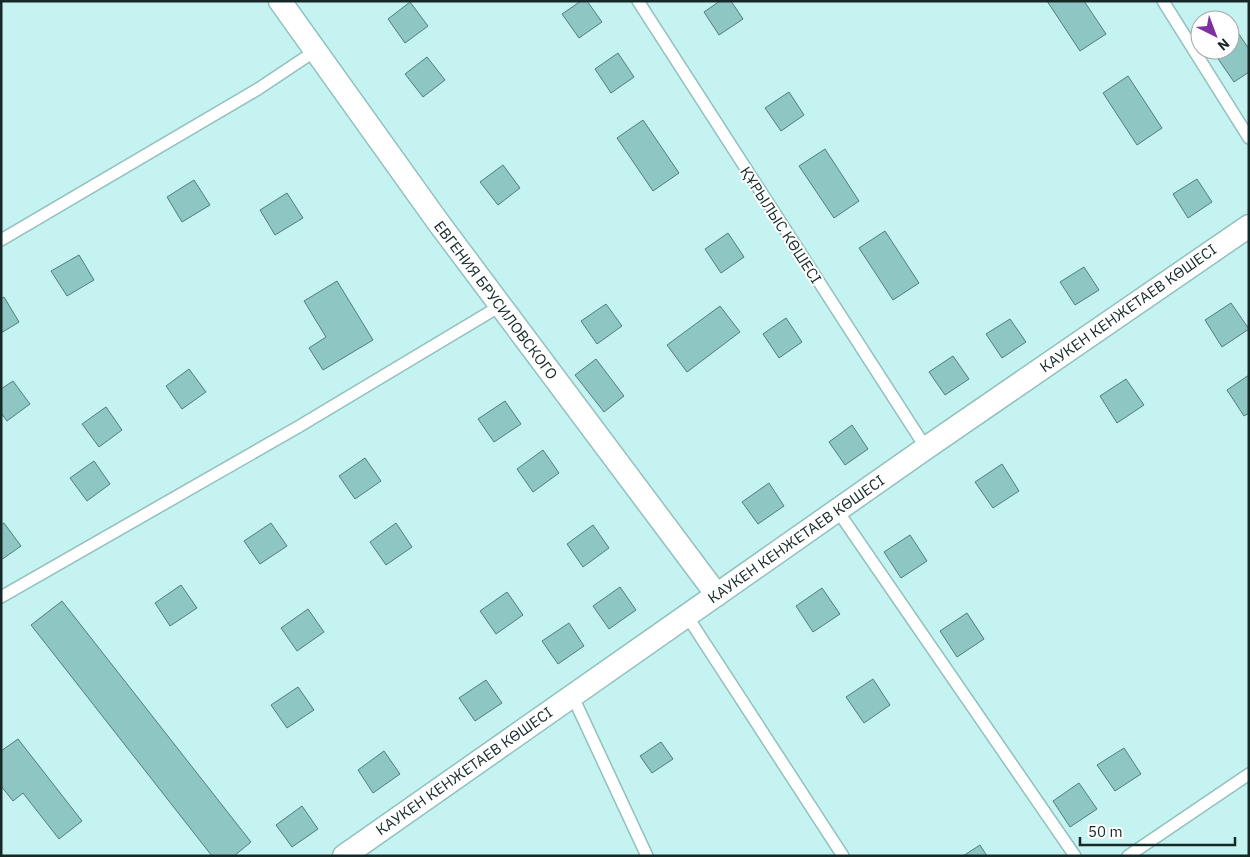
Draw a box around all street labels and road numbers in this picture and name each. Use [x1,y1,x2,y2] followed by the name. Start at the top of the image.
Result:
[736,163,826,287] street label: ҚҰРЫЛЫС КӨШЕСІ
[430,217,562,383] street label: ЕВГЕНИЯ БРУСИЛОВСКОГО
[1036,240,1220,376] street label: КАУКЕН КЕНЖЕТАЕВ КӨШЕСІ
[704,471,888,607] street label: КАУКЕН КЕНЖЕТАЕВ КӨШЕСІ
[372,703,556,839] street label: КАУКЕН КЕНЖЕТАЕВ КӨШЕСІ

